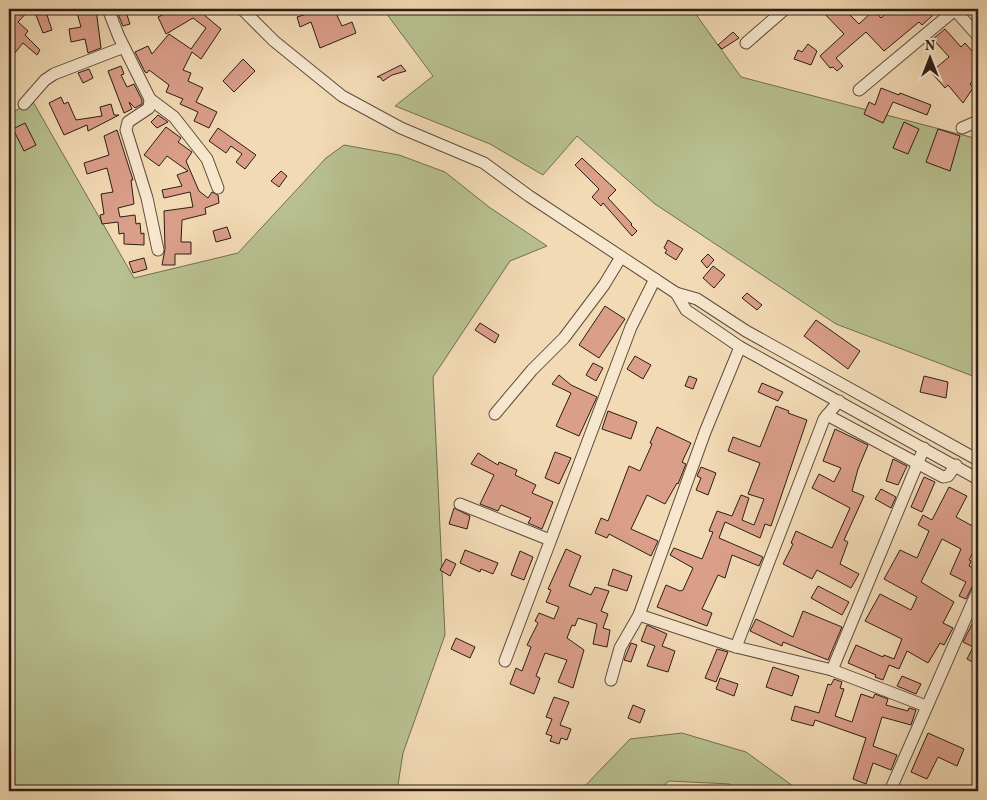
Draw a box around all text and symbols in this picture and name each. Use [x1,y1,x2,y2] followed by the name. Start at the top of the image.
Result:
[904,32,954,82] north arrow
[925,37,935,56] text: N

